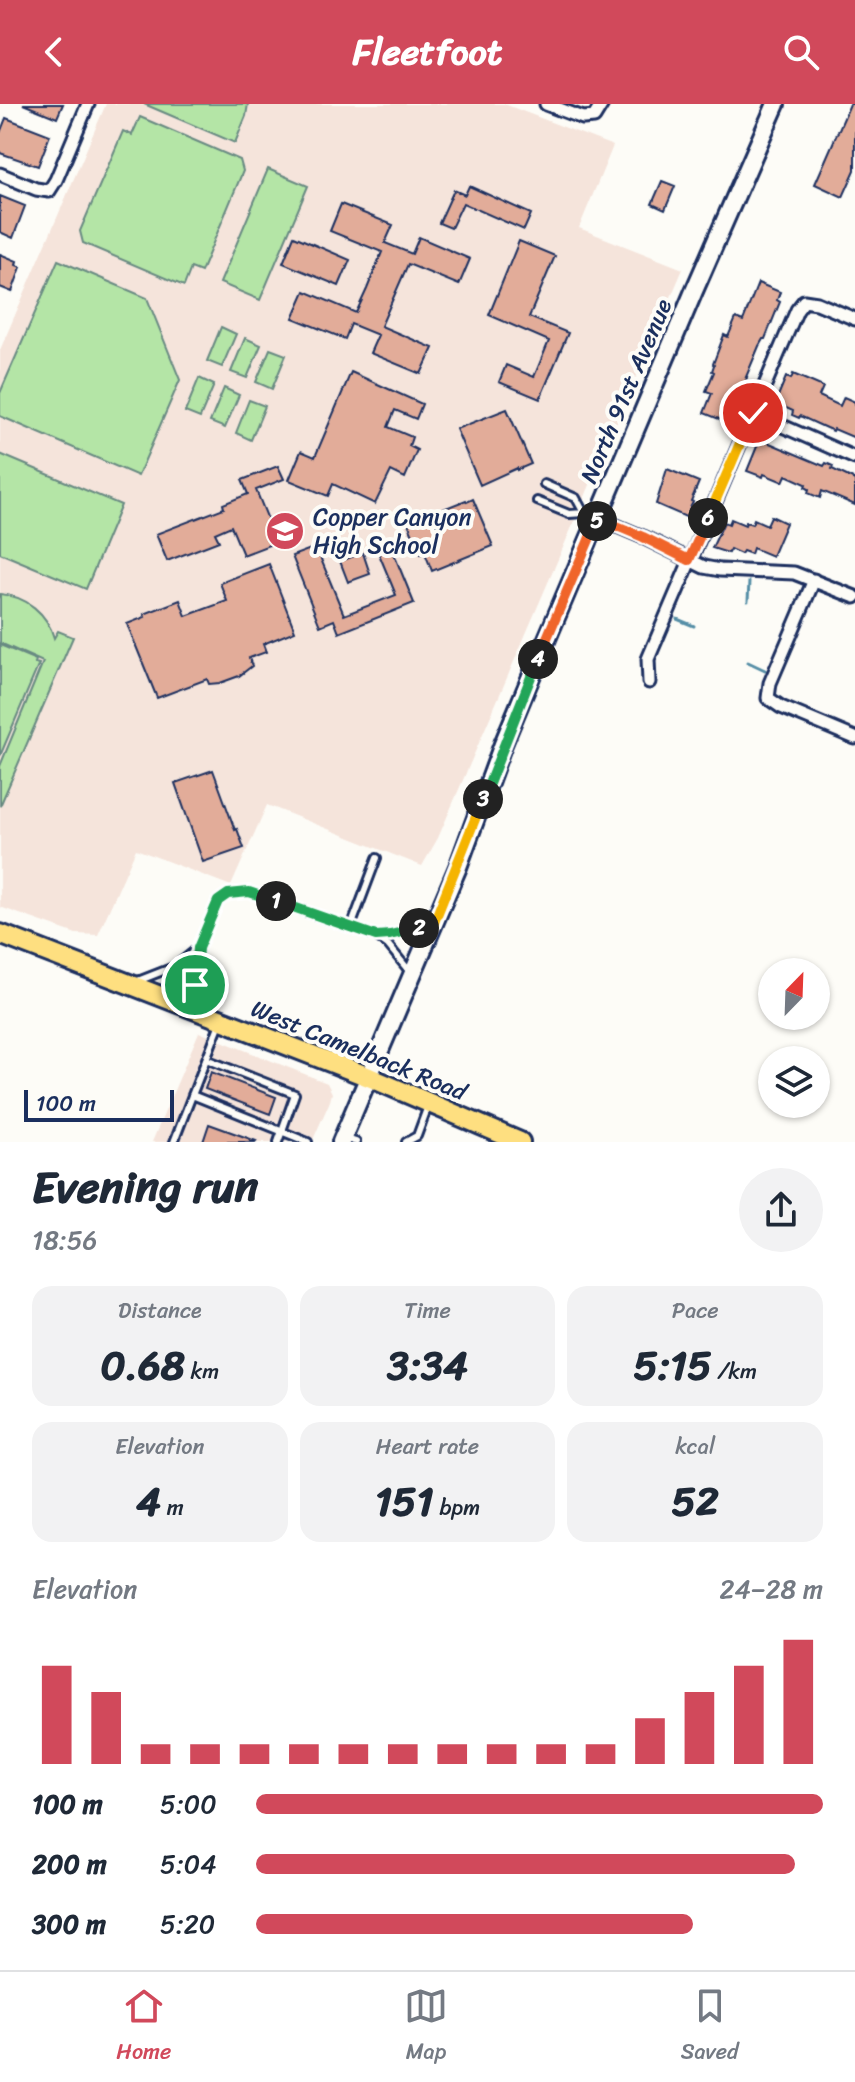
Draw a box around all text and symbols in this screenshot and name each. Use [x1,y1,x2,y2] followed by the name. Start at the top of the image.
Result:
[352,20,503,84] text: Fleetfoot
[32,30,76,74] icon: back
[779,30,823,74] icon: search
[568,292,684,490] street label: North 91st Avenue
[719,379,787,447] pin
[731,391,775,435] icon: check
[313,496,472,566] place label: Copper Canyon High School
[688,498,728,538] pin: 6
[702,498,714,537] text: 6
[577,501,617,541] pin: 5
[590,501,604,540] text: 5
[264,510,306,552] school or university icon: Copper Canyon High School
[518,639,558,679] pin: 4
[531,639,545,678] text: 4
[463,779,503,819] pin: 3
[477,779,489,818] text: 3
[256,881,296,921] pin: 1
[271,881,281,920] text: 1
[399,908,439,948] pin: 2
[413,908,425,947] text: 2
[161,951,229,1019] pin
[758,958,830,1030] north arrow
[758,958,830,1118] map controls
[173,963,217,1007] icon: arrive
[245,987,475,1113] street label: West Camelback Road
[758,1046,830,1118] button: layers
[36,1084,96,1123] text: 100 m
[24,1086,174,1122] scale bar
[32,1148,258,1226] text: Evening run
[739,1168,823,1252] button: share
[32,1217,97,1263] text: 18:56
[118,1291,202,1330] text: Distance
[404,1291,451,1330] text: Time
[672,1291,719,1330] text: Pace
[101,1330,185,1401] text: 0.68
[387,1330,468,1401] text: 3:34
[633,1330,712,1401] text: 5:15
[185,1352,219,1391] text: km
[712,1352,757,1391] text: /km
[115,1427,204,1466] text: Elevation
[376,1427,479,1466] text: Heart rate
[675,1427,715,1466] text: kcal
[136,1466,161,1537] text: 4
[375,1466,434,1537] text: 151
[671,1466,719,1537] text: 52
[161,1488,184,1527] text: m
[434,1488,480,1527] text: bpm
[32,1566,137,1612] text: Elevation
[720,1566,823,1612] text: 24–28 m
[32,1781,103,1827] text: 100 m
[160,1781,217,1827] text: 5:00
[32,1841,107,1887] text: 200 m
[160,1841,216,1887] text: 5:04
[32,1901,106,1947] text: 300 m
[160,1901,215,1947] text: 5:20
[116,1984,171,2071] tab: Home
[404,1984,448,2071] tab: Map
[681,1984,739,2071] tab: Saved

